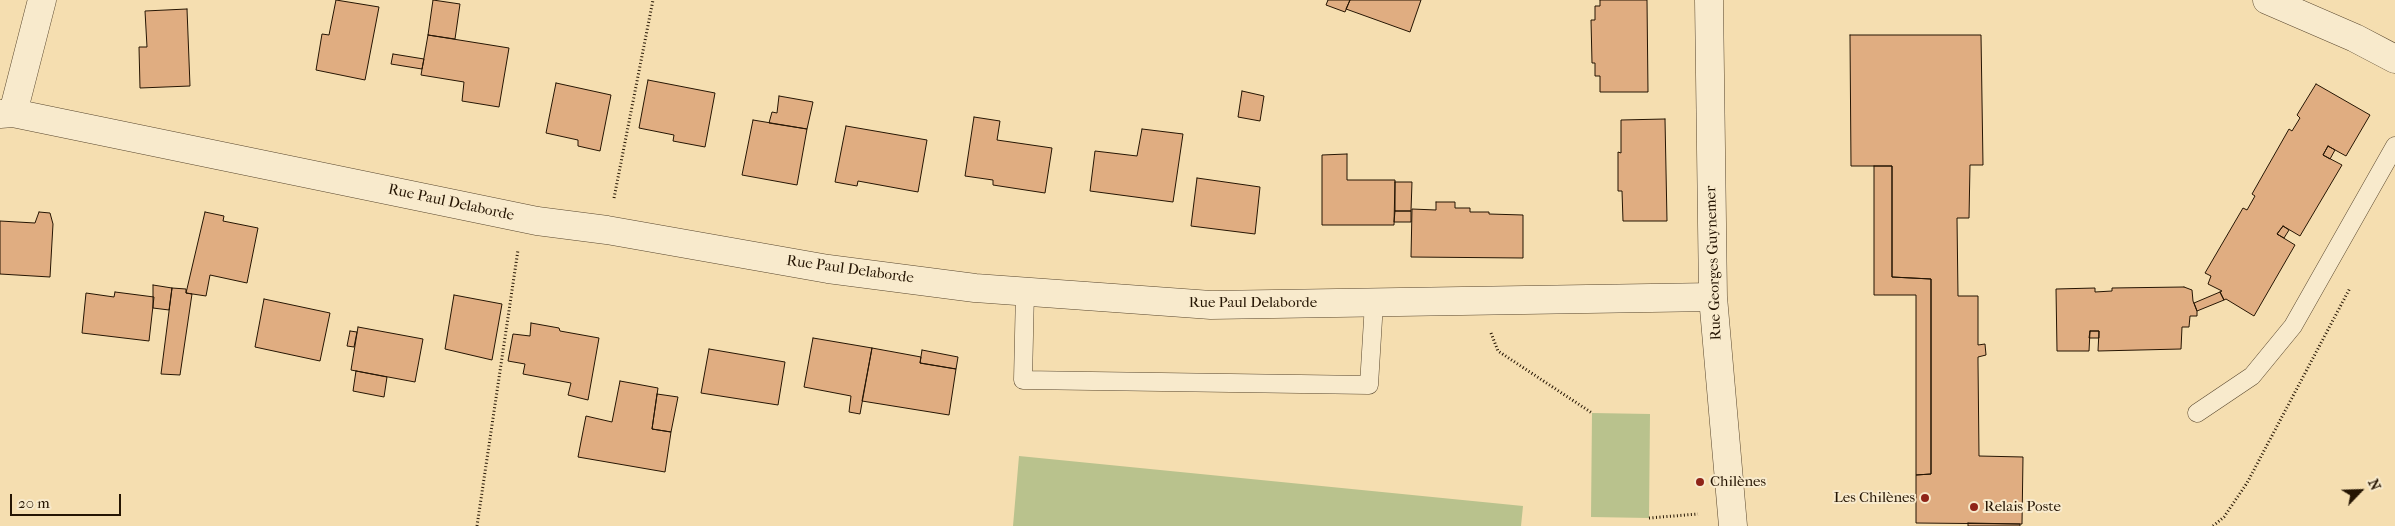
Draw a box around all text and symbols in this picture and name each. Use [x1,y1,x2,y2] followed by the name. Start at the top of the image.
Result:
[386,181,516,225] street label: Rue Paul Delaborde
[1702,185,1726,341] street label: Rue Georges Guynemer
[785,252,915,288] street label: Rue Paul Delaborde
[1189,294,1317,312] street label: Rue Paul Delaborde
[2335,466,2385,516] north arrow
[1710,473,1766,491] place label: Chilènes
[1694,476,1706,488] marker: Chilènes
[2364,476,2384,493] text: N
[12,484,124,516] scale bar
[1834,489,1915,507] place label: Les Chilènes
[1919,492,1931,504] marker: Les Chilènes
[18,494,50,512] text: 20 m
[1984,498,2061,516] place label: Relais Poste
[1968,501,1980,513] marker: Relais Poste

